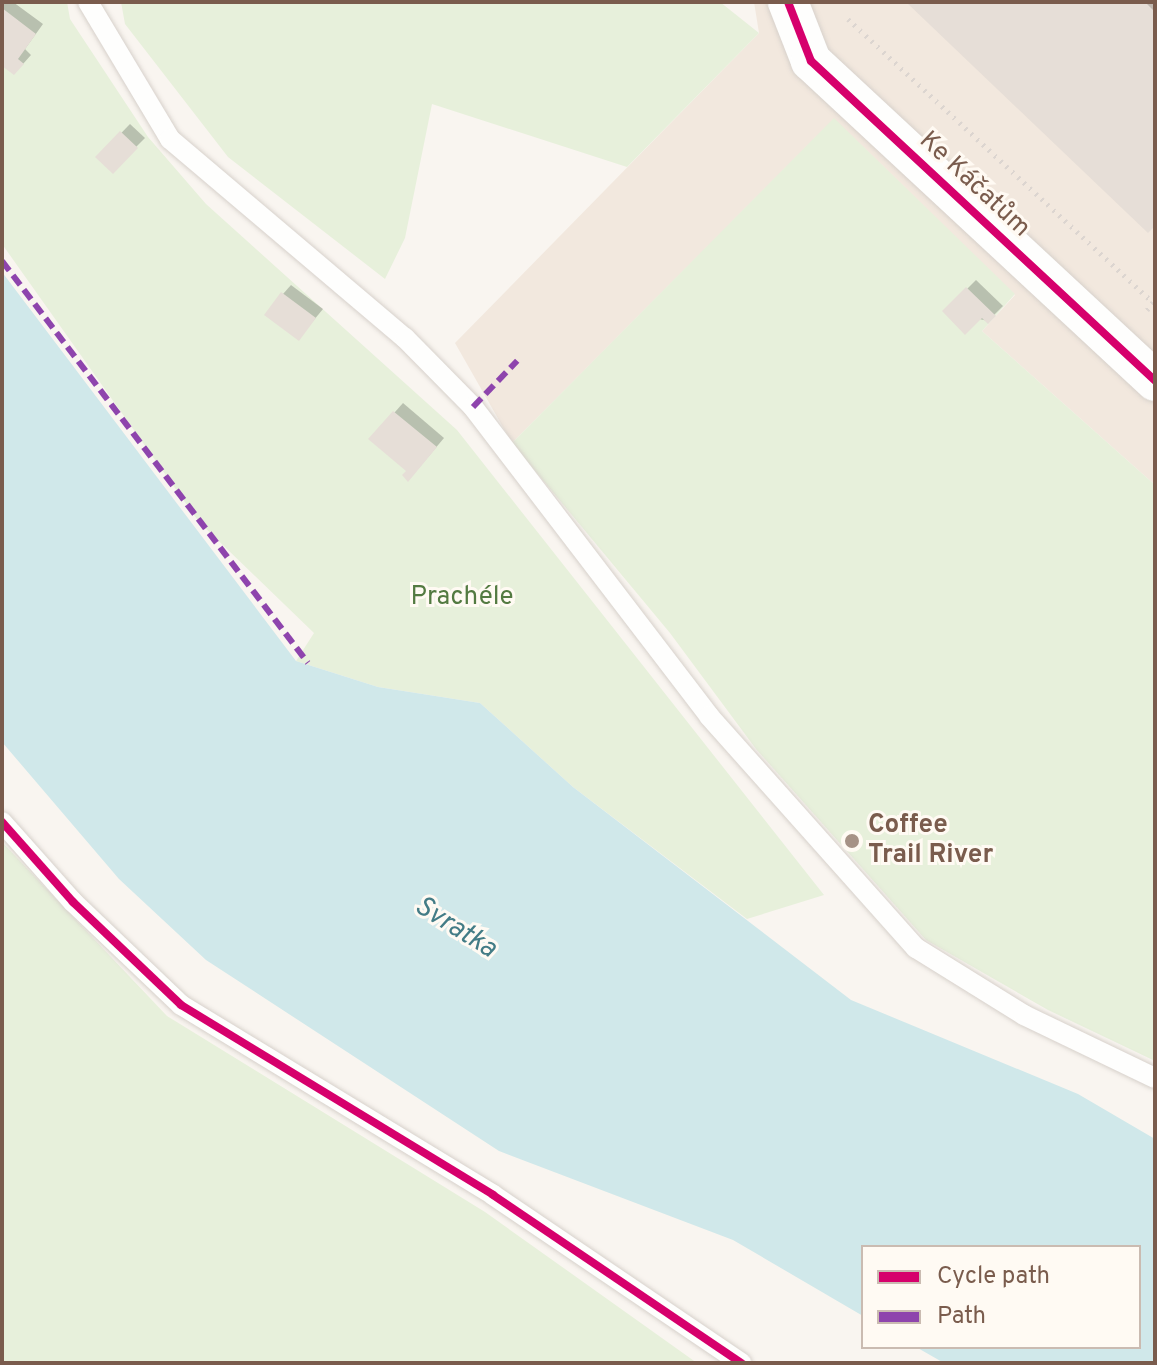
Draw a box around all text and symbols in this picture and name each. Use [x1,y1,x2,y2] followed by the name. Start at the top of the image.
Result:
[912,126,1036,244] street label: Ke Káčatům
[411,582,513,614] park label: Prachéle
[868,810,993,872] place label: Coffee Trail River
[843,832,861,850] marker: Coffee Trail River
[408,890,502,966] water label: Svratka
[861,1245,1141,1349] legend
[937,1262,1050,1292] text: Cycle path
[937,1302,986,1332] text: Path

